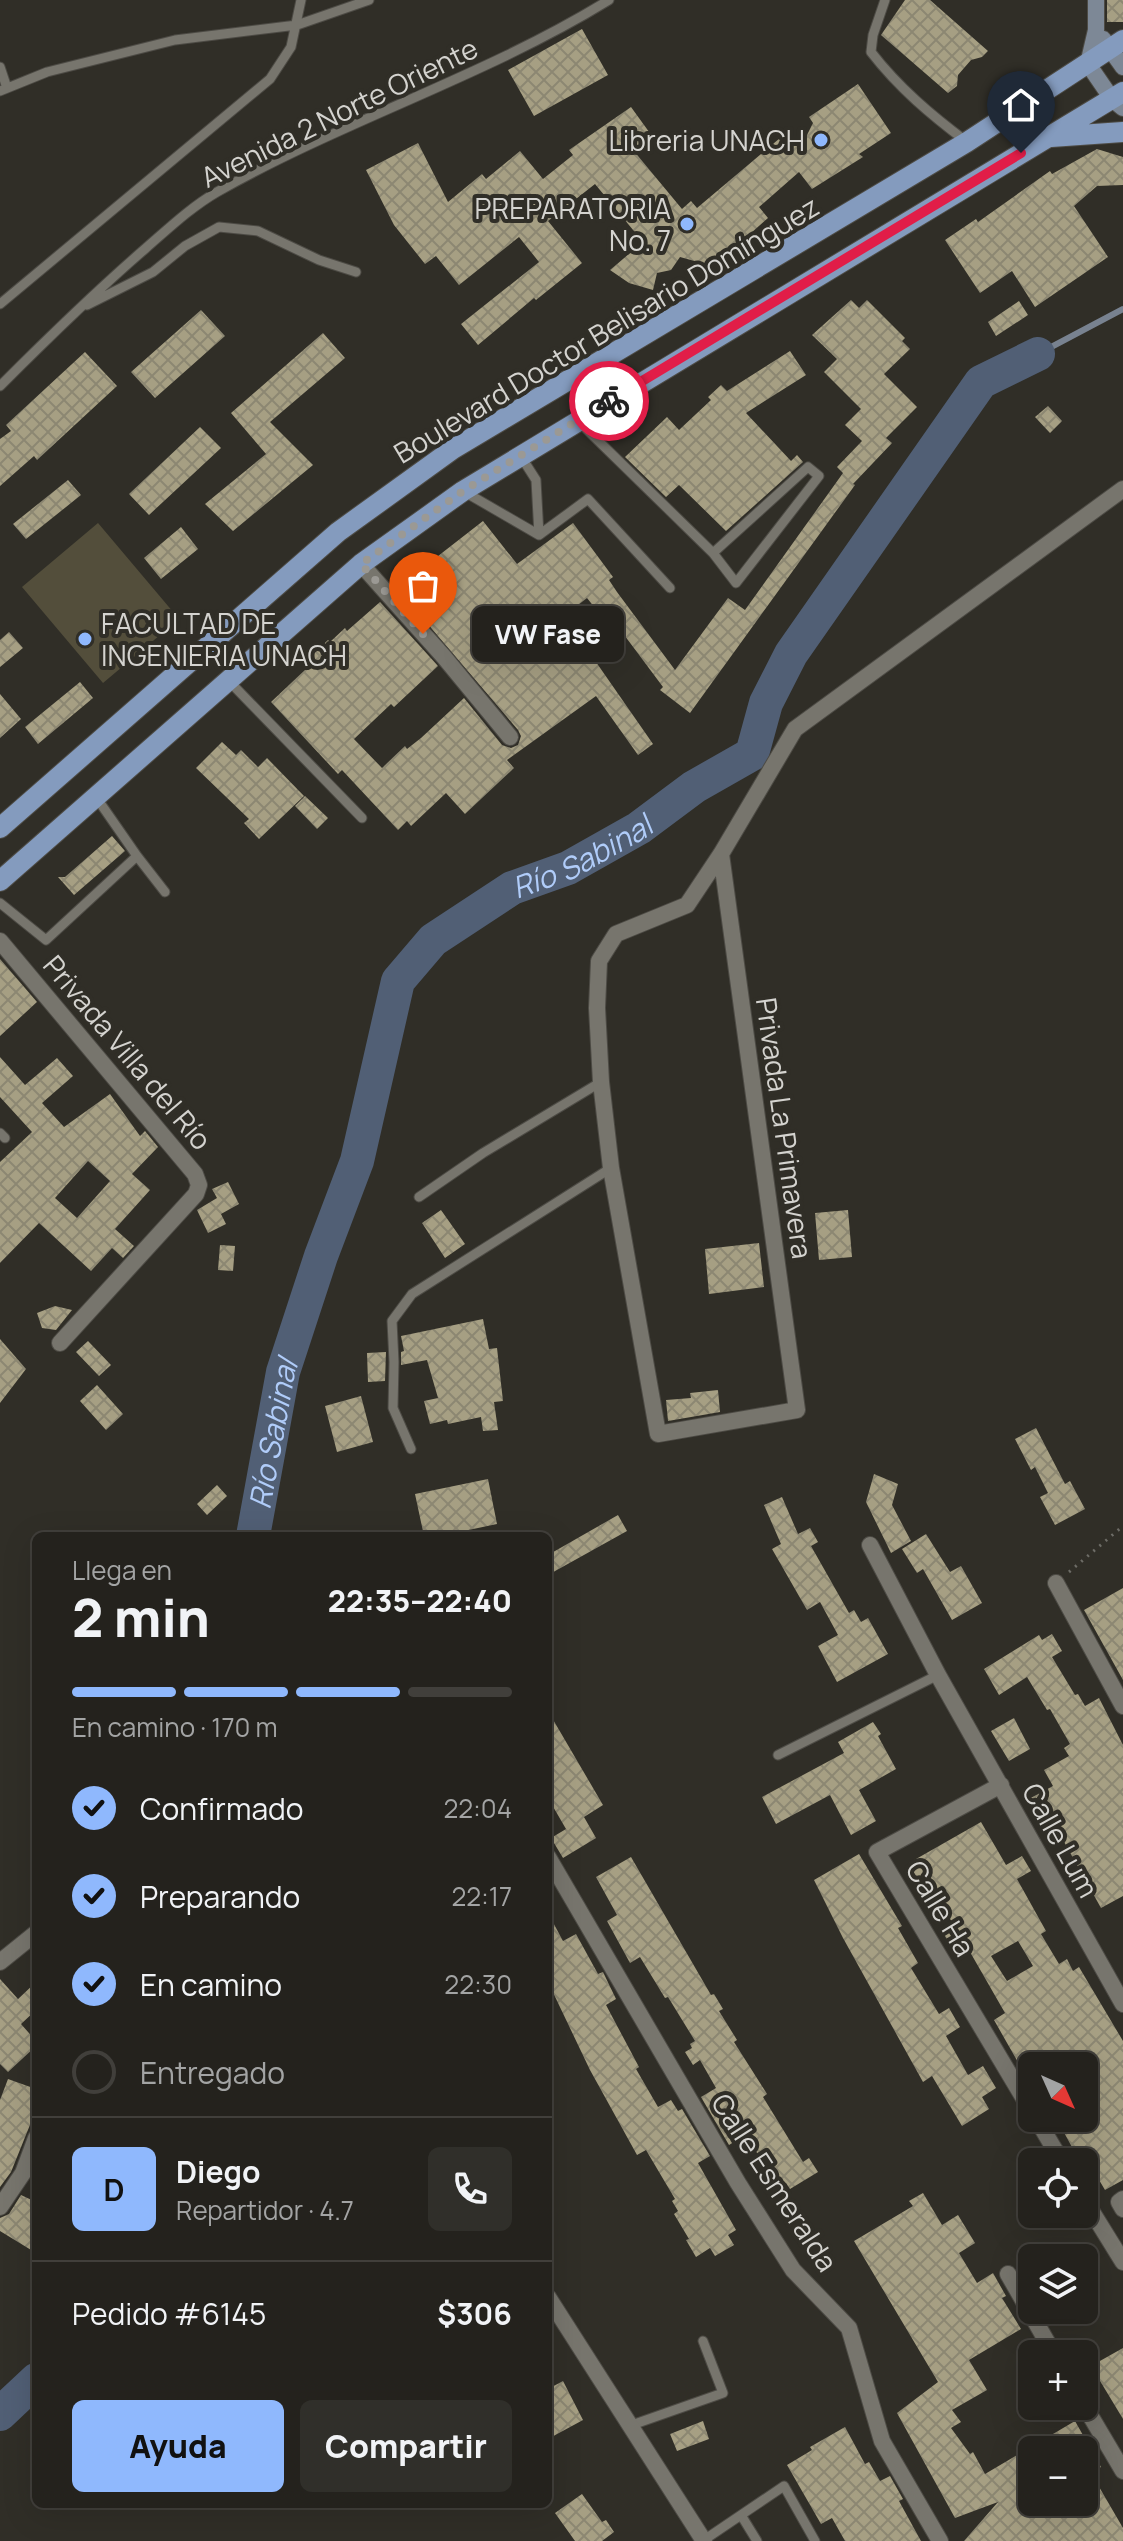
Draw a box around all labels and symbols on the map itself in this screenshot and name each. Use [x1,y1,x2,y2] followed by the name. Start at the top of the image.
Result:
[194,28,484,196] street label: Avenida 2 Norte Oriente
[987,71,1055,153] pin
[608,121,805,159] place label: Libreria UNACH
[812,131,830,149] marker: Libreria UNACH
[386,187,826,471] street label: Boulevard Doctor Belisario Domínguez
[475,189,671,259] place label: PREPARATORIA No. 7
[678,215,696,233] marker: PREPARATORIA No. 7
[569,361,649,441] courier
[389,552,457,634] pin
[101,604,347,674] place label: FACULTAD DE INGENIERIA UNACH
[471,606,623,662] callout: VW Fase
[76,630,94,648] marker: FACULTAD DE INGENIERIA UNACH
[506,803,663,907] water label: Río Sabinal
[35,947,221,1157] street label: Privada Villa del Río
[748,995,822,1261] street label: Privada La Primavera
[238,1350,308,1512] water label: Río Sabinal
[1014,1776,1108,1904] street label: Calle Lum
[898,1853,984,1963] street label: Calle Ha
[1018,2052,1098,2132] north arrow
[703,2086,847,2278] street label: Calle Esmeralda

